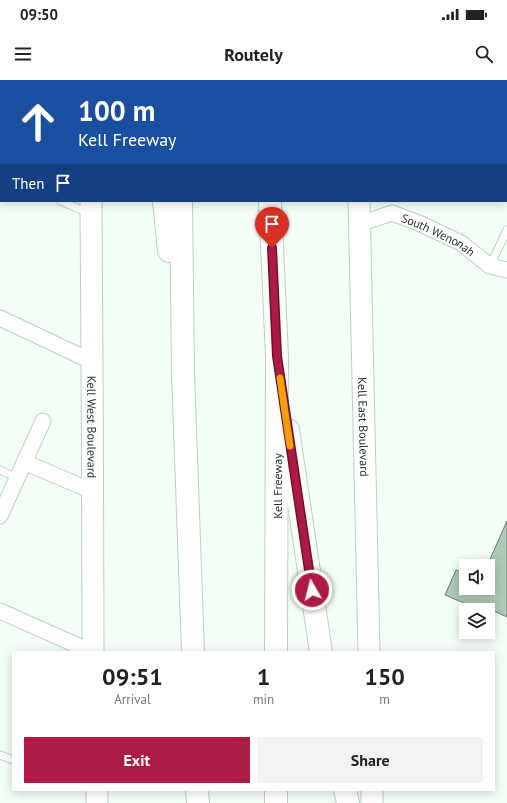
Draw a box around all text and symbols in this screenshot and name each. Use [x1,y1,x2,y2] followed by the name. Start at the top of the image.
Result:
[20,5,58,24] text: 09:50
[12,43,34,65] icon: menu
[224,43,283,66] text: Routely
[473,43,495,65] icon: search
[78,92,155,129] text: 100 m
[12,96,64,148] icon: ahead
[78,128,176,151] text: Kell Freeway
[52,172,74,194] icon: arrive
[12,174,44,193] text: Then
[255,207,289,248] pin
[400,210,478,259] street label: South Wenonah
[261,213,283,235] icon: arrive
[85,376,100,478] street label: Kell West Boulevard
[355,377,373,477] street label: Kell East Boulevard
[270,453,285,519] street label: Kell Freeway
[459,559,495,639] map controls
[459,559,495,595] button: sound
[291,569,333,611] position arrow
[459,603,495,639] button: layers
[102,661,163,692] text: 09:51
[257,661,270,692] text: 1
[364,661,405,692] text: 150
[114,691,151,708] text: Arrival
[253,691,274,708] text: min
[379,691,390,708] text: m
[24,737,250,783] button: Exit
[258,737,483,783] button: Share

